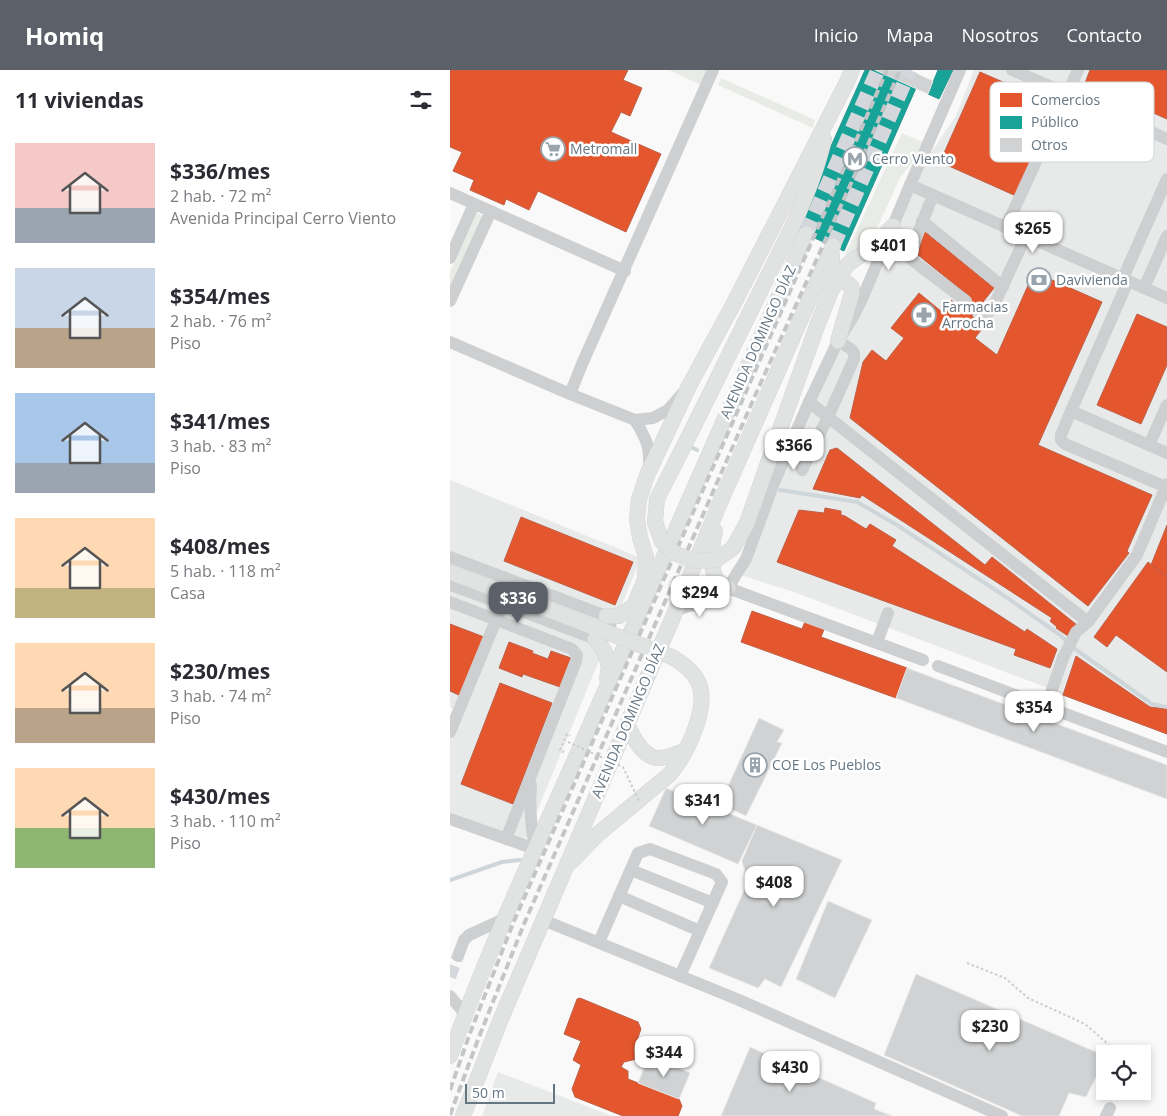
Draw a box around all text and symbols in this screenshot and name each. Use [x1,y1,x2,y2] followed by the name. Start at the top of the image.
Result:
[25,19,104,52] text: Homiq
[814,23,858,47] text: Inicio
[886,23,934,47] text: Mapa
[962,23,1039,47] text: Nosotros
[1067,23,1142,47] text: Contacto
[990,82,1154,162] legend
[15,86,144,114] text: 11 viviendas
[407,86,435,114] icon: filters
[1031,90,1100,109] text: Comercios
[1031,112,1079,131] text: Público
[1031,135,1068,154] text: Otros
[540,136,566,162] supermarket icon: Metromall
[570,139,637,158] place label: Metromall
[842,146,868,172] metro station icon: Cerro Viento
[872,149,954,168] place label: Cerro Viento
[170,157,270,185] text: $336/mes
[55,163,115,223] icon: home
[170,185,271,207] text: 2 hab. · 72 m²
[170,207,396,229] text: Avenida Principal Cerro Viento
[1003,212,1063,254] pin: $265
[1015,217,1051,239] text: $265
[859,228,919,271] pin: $401
[871,234,907,256] text: $401
[715,262,800,421] street label: AVENIDA DOMINGO DÍAZ
[1026,267,1052,293] bank icon: Davivienda
[1056,270,1128,289] place label: Davivienda
[170,282,270,310] text: $354/mes
[55,288,115,348] icon: home
[942,297,1008,332] place label: Farmacias Arrocha
[911,302,937,328] pharmacy icon: Farmacias Arrocha
[170,310,271,332] text: 2 hab. · 76 m²
[170,332,201,354] text: Piso
[170,407,270,435] text: $341/mes
[55,413,115,473] icon: home
[764,428,824,471] pin: $366
[776,434,812,456] text: $366
[170,435,271,457] text: 3 hab. · 83 m²
[170,457,201,479] text: Piso
[170,532,270,560] text: $408/mes
[55,538,115,598] icon: home
[170,560,281,582] text: 5 hab. · 118 m²
[670,576,730,618] pin: $294
[682,581,718,603] text: $294
[170,582,205,604] text: Casa
[488,582,548,624] pin: $336
[500,587,536,609] text: $336
[586,641,669,801] street label: AVENIDA DOMINGO DÍAZ
[170,657,270,685] text: $230/mes
[55,663,115,723] icon: home
[170,685,271,707] text: 3 hab. · 74 m²
[1004,690,1064,733] pin: $354
[1016,696,1052,718] text: $354
[170,707,201,729] text: Piso
[742,752,768,778] building icon: COE Los Pueblos
[772,755,882,774] place label: COE Los Pueblos
[170,782,270,810] text: $430/mes
[673,784,733,826] pin: $341
[55,788,115,848] icon: home
[685,789,721,811] text: $341
[170,810,281,832] text: 3 hab. · 110 m²
[170,832,201,854] text: Piso
[744,866,804,908] pin: $408
[756,871,792,893] text: $408
[960,1010,1020,1052] pin: $230
[972,1015,1008,1037] text: $230
[634,1036,694,1078] pin: $344
[646,1041,682,1063] text: $344
[1096,1045,1151,1100] map controls
[1096,1045,1151,1100] button: locate
[760,1050,820,1093] pin: $430
[772,1056,808,1078] text: $430
[465,1081,555,1104] scale bar
[472,1083,505,1102] text: 50 m

